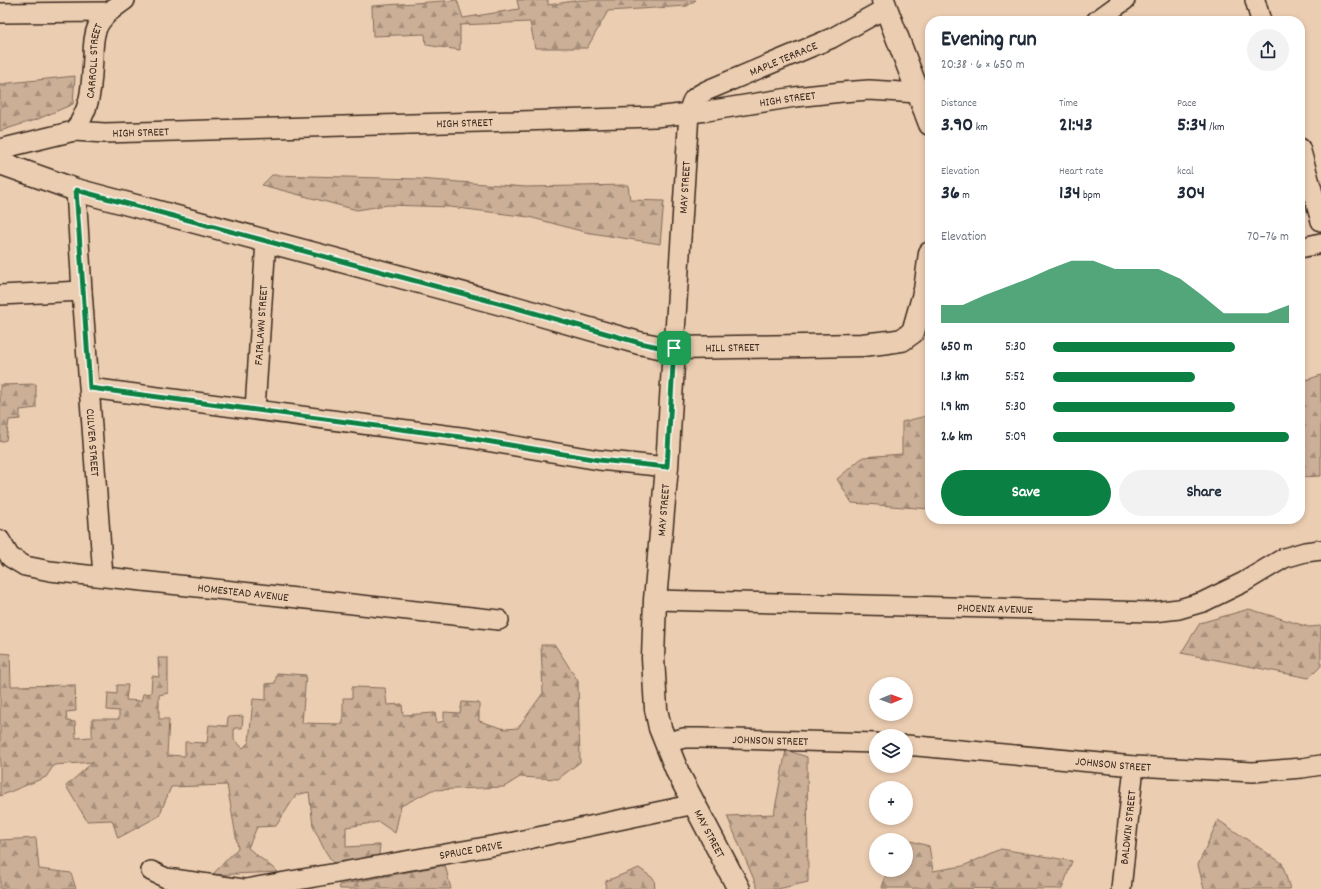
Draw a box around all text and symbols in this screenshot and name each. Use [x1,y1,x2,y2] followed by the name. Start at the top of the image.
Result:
[82,21,108,100] street label: CARROLL STREET
[941,25,1037,56] text: Evening run
[1247,29,1289,71] button: share
[747,38,821,82] street label: MAPLE TERRACE
[941,56,1025,75] text: 20:38 · 6 × 650 m
[758,88,816,113] street label: HIGH STREET
[941,96,977,112] text: Distance
[1059,96,1078,112] text: Time
[1177,96,1196,112] text: Pace
[941,112,973,140] text: 3.90
[1059,112,1093,140] text: 21:43
[1177,112,1207,140] text: 5:34
[436,115,493,133] street label: HIGH STREET
[973,120,988,136] text: km
[1207,120,1225,136] text: /km
[112,124,170,143] street label: HIGH STREET
[676,161,696,214] street label: MAY STREET
[941,164,979,180] text: Elevation
[1059,164,1103,180] text: Heart rate
[1177,164,1194,180] text: kcal
[941,180,960,208] text: 36
[1059,180,1081,208] text: 134
[1177,180,1205,208] text: 304
[960,188,970,204] text: m
[1081,188,1100,204] text: bpm
[941,228,986,247] text: Elevation
[1247,228,1289,247] text: 70–76 m
[251,284,273,366] street label: FAIRLAWN STREET
[657,331,691,365] pin
[663,337,685,359] icon: arrive
[941,338,972,357] text: 650 m
[1005,338,1026,357] text: 5:30
[705,340,760,357] street label: HILL STREET
[941,368,969,387] text: 1.3 km
[1005,368,1025,387] text: 5:52
[941,398,969,417] text: 1.9 km
[1005,398,1026,417] text: 5:30
[81,408,103,477] street label: CULVER STREET
[941,428,972,447] text: 2.6 km
[1005,428,1026,447] text: 5:09
[941,470,1111,516] button: Save
[1119,470,1289,516] button: Share
[654,483,675,537] street label: MAY STREET
[197,580,290,607] street label: HOMESTEAD AVENUE
[957,600,1033,619] street label: PHOENIX AVENUE
[869,677,913,721] north arrow
[869,677,913,877] map controls
[869,729,913,773] button: layers
[732,732,809,751] street label: JOHNSON STREET
[1074,754,1152,777] street label: JOHNSON STREET
[869,781,913,825] button: +
[1117,789,1141,865] street label: BALDWIN STREET
[689,807,728,861] street label: MAY STREET
[869,833,913,877] button: −
[438,837,504,865] street label: SPRUCE DRIVE

